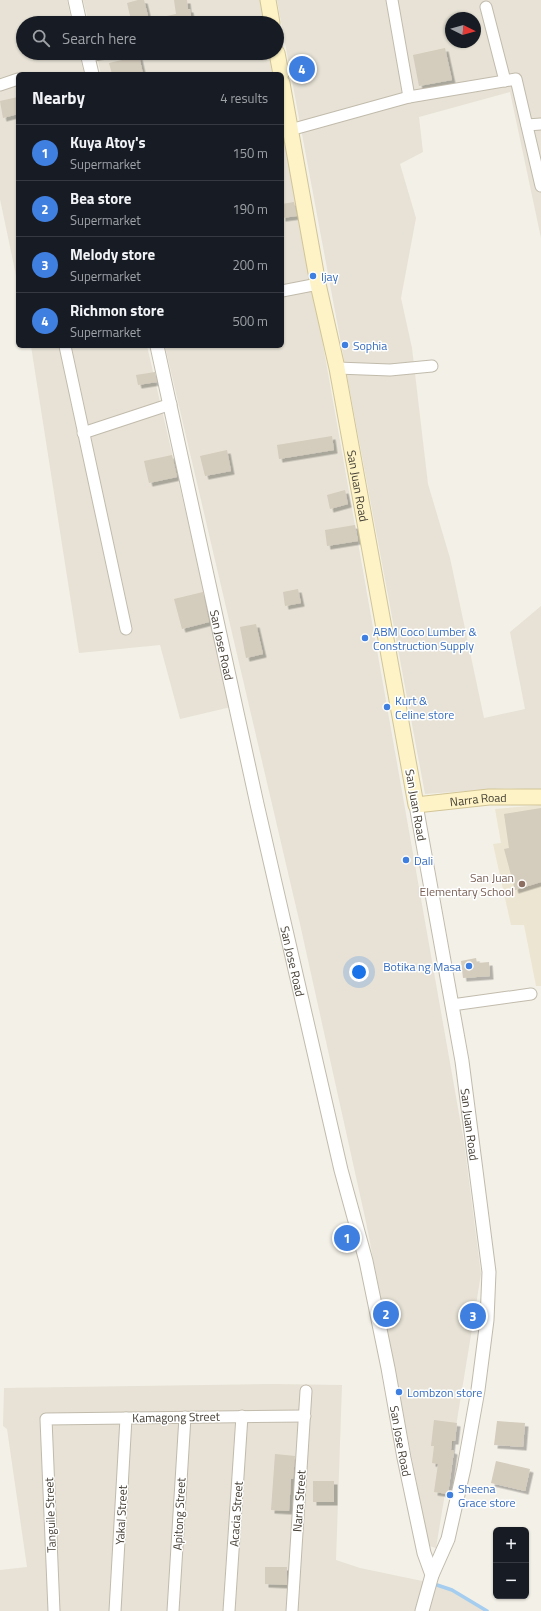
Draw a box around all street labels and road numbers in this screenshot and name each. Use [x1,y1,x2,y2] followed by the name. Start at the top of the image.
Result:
[342,448,374,523] street label: San Juan Road
[205,608,239,682] street label: San Jose Road
[400,768,432,842] street label: San Juan Road
[449,788,507,811] street label: Narra Road
[276,924,310,998] street label: San Jose Road
[456,1087,484,1162] street label: San Juan Road
[385,1404,417,1478] street label: San Jose Road
[132,1407,221,1427] street label: Kamagong Street
[287,1469,311,1533] street label: Narra Street
[39,1476,61,1553] street label: Tanguile Street
[168,1476,190,1551] street label: Apitong Street
[224,1480,248,1547] street label: Acacia Street
[110,1484,132,1545] street label: Yakal Street

